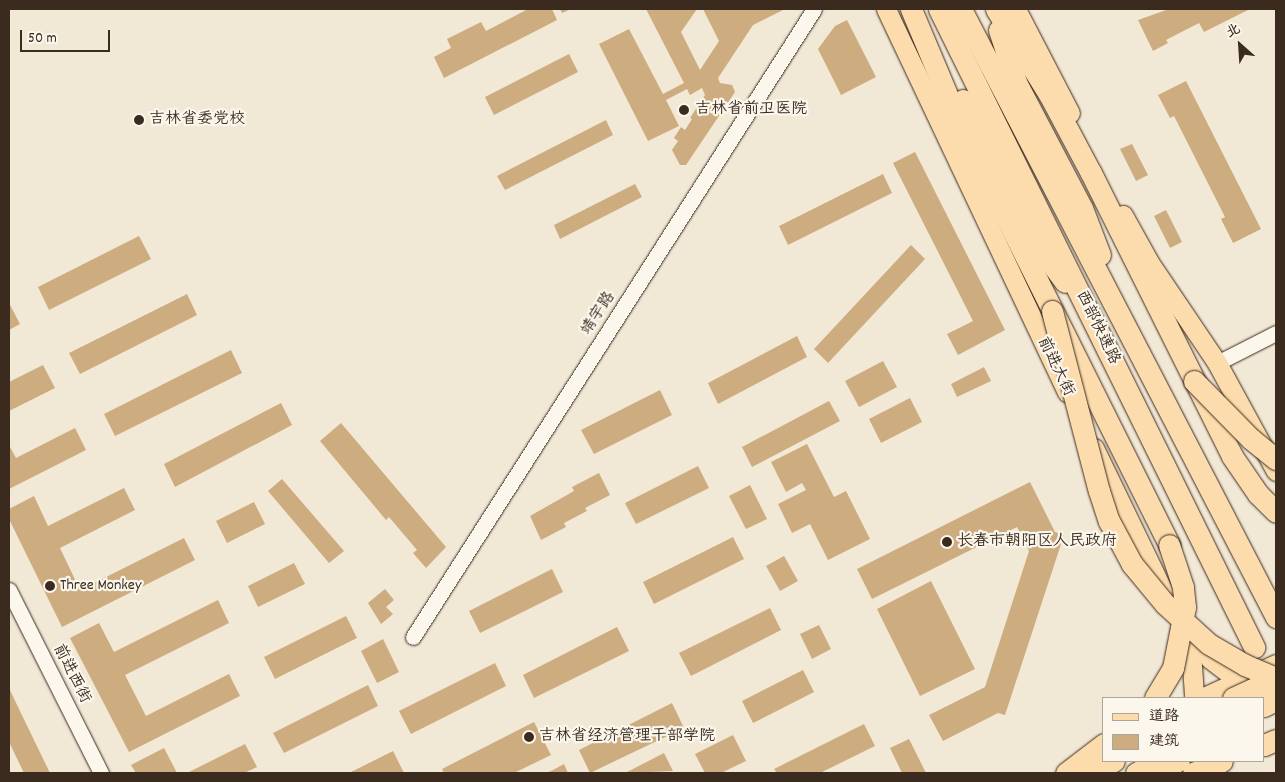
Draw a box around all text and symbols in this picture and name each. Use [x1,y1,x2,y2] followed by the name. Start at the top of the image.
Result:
[1223,19,1244,44] text: 北
[22,20,112,52] scale bar
[1215,20,1265,70] north arrow
[28,28,57,50] text: 50 m
[695,100,807,120] place label: 吉林省前卫医院
[677,103,691,117] marker: 吉林省前卫医院
[149,110,245,130] place label: 吉林省委党校
[133,114,145,126] marker: 吉林省委党校
[1071,288,1123,368] street label: 西部快速路
[578,289,620,339] street label: 靖宇路
[1032,334,1078,400] street label: 前进大街
[957,532,1117,552] place label: 长春市朝阳区人民政府
[941,536,953,548] marker: 长春市朝阳区人民政府
[60,576,141,596] place label: Three Monkey
[44,580,56,592] marker: Three Monkey
[48,641,94,707] street label: 前进西街
[1102,697,1265,762] legend
[1149,706,1179,728] text: 道路
[539,727,715,747] place label: 吉林省经济管理干部学院
[523,731,535,743] marker: 吉林省经济管理干部学院
[1149,731,1179,753] text: 建筑

